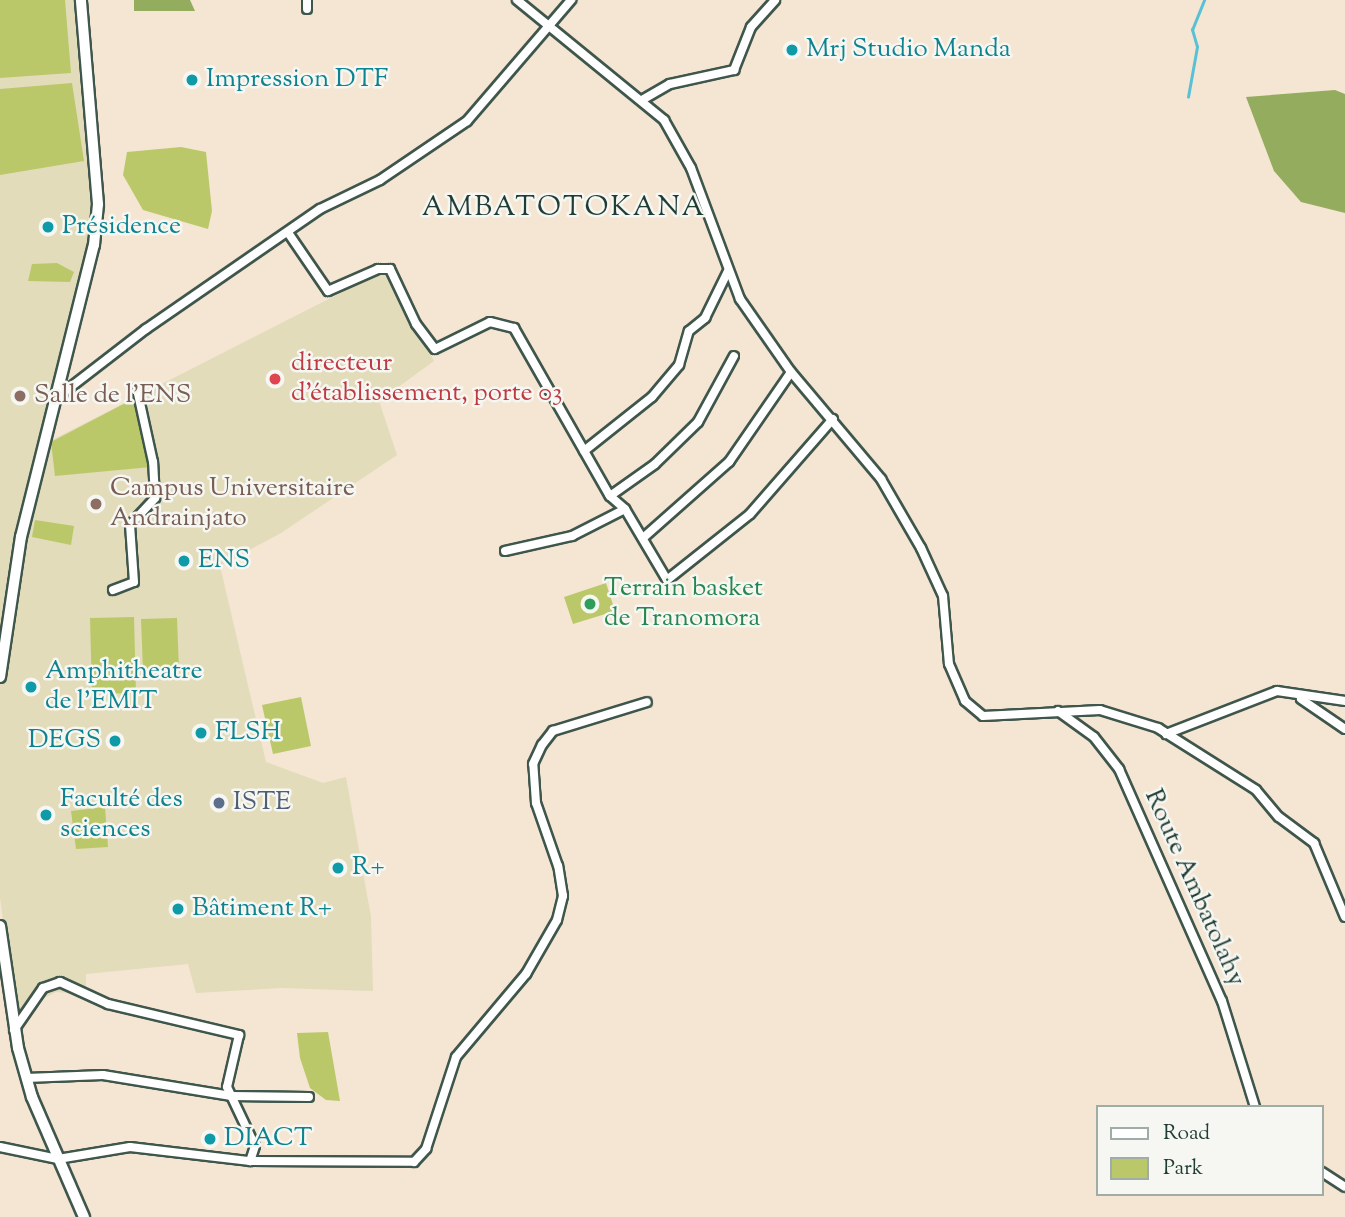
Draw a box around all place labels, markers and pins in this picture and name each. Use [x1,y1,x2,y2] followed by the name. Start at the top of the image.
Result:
[806,34,1011,66] place label: Mrj Studio Manda
[784,42,800,58] marker: Mrj Studio Manda
[206,64,388,96] place label: Impression DTF
[184,72,200,88] marker: Impression DTF
[62,211,181,243] place label: Présidence
[40,219,56,235] marker: Présidence
[291,348,562,410] place label: directeur d'établissement, porte 03
[265,369,285,389] marker: directeur d'établissement, porte 03
[34,380,191,412] place label: Salle de l'ENS
[12,388,28,404] marker: Salle de l'ENS
[110,473,355,534] place label: Campus Universitaire Andrainjato
[88,496,104,512] marker: Campus Universitaire Andrainjato
[198,545,250,577] place label: ENS
[176,553,192,569] marker: ENS
[604,573,763,634] place label: Terrain basket de Tranomora
[582,596,598,612] marker: Terrain basket de Tranomora
[45,656,203,718] place label: Amphitheatre de l'EMIT
[23,679,39,695] marker: Amphitheatre de l'EMIT
[215,717,281,749] place label: FLSH
[28,725,101,757] place label: DEGS
[193,725,209,741] marker: FLSH
[107,733,123,749] marker: DEGS
[60,784,183,846] place label: Faculté des sciences
[233,787,291,819] place label: ISTE
[211,795,227,811] marker: ISTE
[38,807,54,823] marker: Faculté des sciences
[352,852,384,884] place label: R+
[330,860,346,876] marker: R+
[192,893,332,925] place label: Bâtiment R+
[170,901,186,917] marker: Bâtiment R+
[224,1123,312,1155] place label: DIACT
[202,1131,218,1147] marker: DIACT

